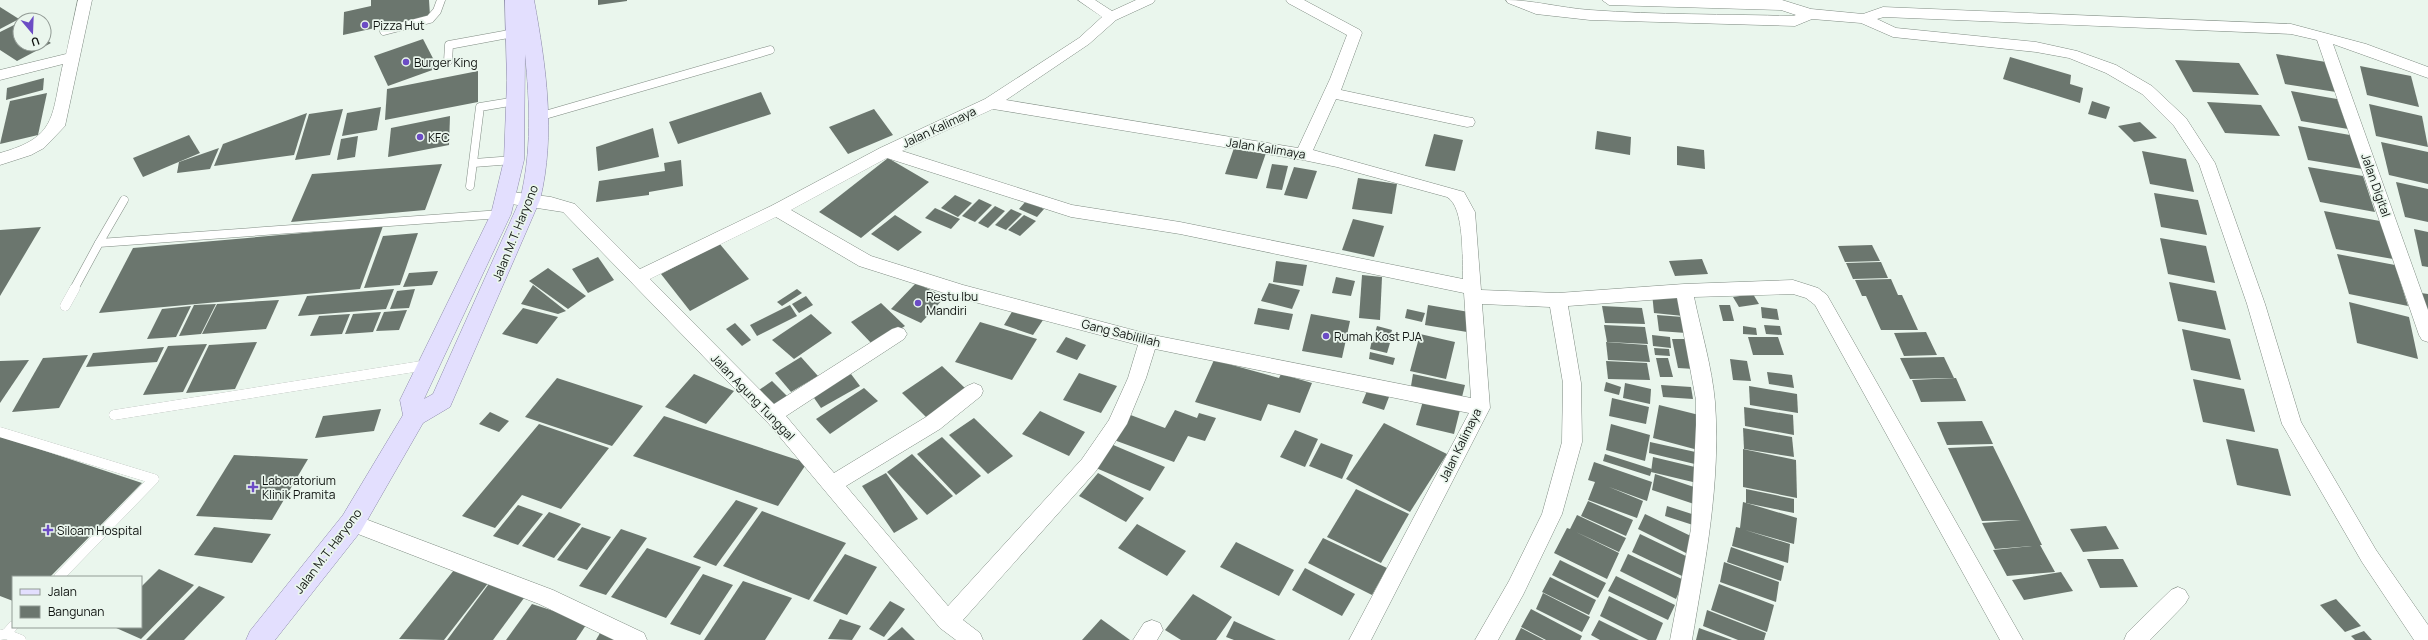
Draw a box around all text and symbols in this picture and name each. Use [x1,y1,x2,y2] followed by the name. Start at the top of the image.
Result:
[12,12,52,52] north arrow
[373,17,425,34] place label: Pizza Hut
[360,20,370,30] marker: Pizza Hut
[29,34,42,50] text: U
[414,54,478,71] place label: Burger King
[401,57,411,67] marker: Burger King
[899,102,979,152] street label: Jalan Kalimaya
[428,129,450,146] place label: KFC
[415,132,425,142] marker: KFC
[1225,133,1307,163] street label: Jalan Kalimaya
[2357,151,2395,219] street label: Jalan Digital
[488,182,542,284] street label: Jalan M.T. Haryono
[926,288,978,319] place label: Restu Ibu Mandiri
[913,298,923,308] marker: Restu Ibu Mandiri
[1080,315,1162,351] street label: Gang Sabilillah
[1334,328,1423,345] place label: Rumah Kost PJA
[1321,331,1331,341] marker: Rumah Kost PJA
[707,350,799,444] street label: Jalan Agung Tunggal
[1435,405,1485,485] street label: Jalan Kalimaya
[262,472,336,503] place label: Laboratorium Klinik Pramita
[247,481,259,493] marker: Laboratorium Klinik Pramita
[290,505,366,597] street label: Jalan M.T. Haryono
[57,522,142,539] place label: Siloam Hospital
[42,524,54,536] marker: Siloam Hospital
[12,576,142,628] legend
[48,583,77,600] text: Jalan
[48,603,104,620] text: Bangunan

